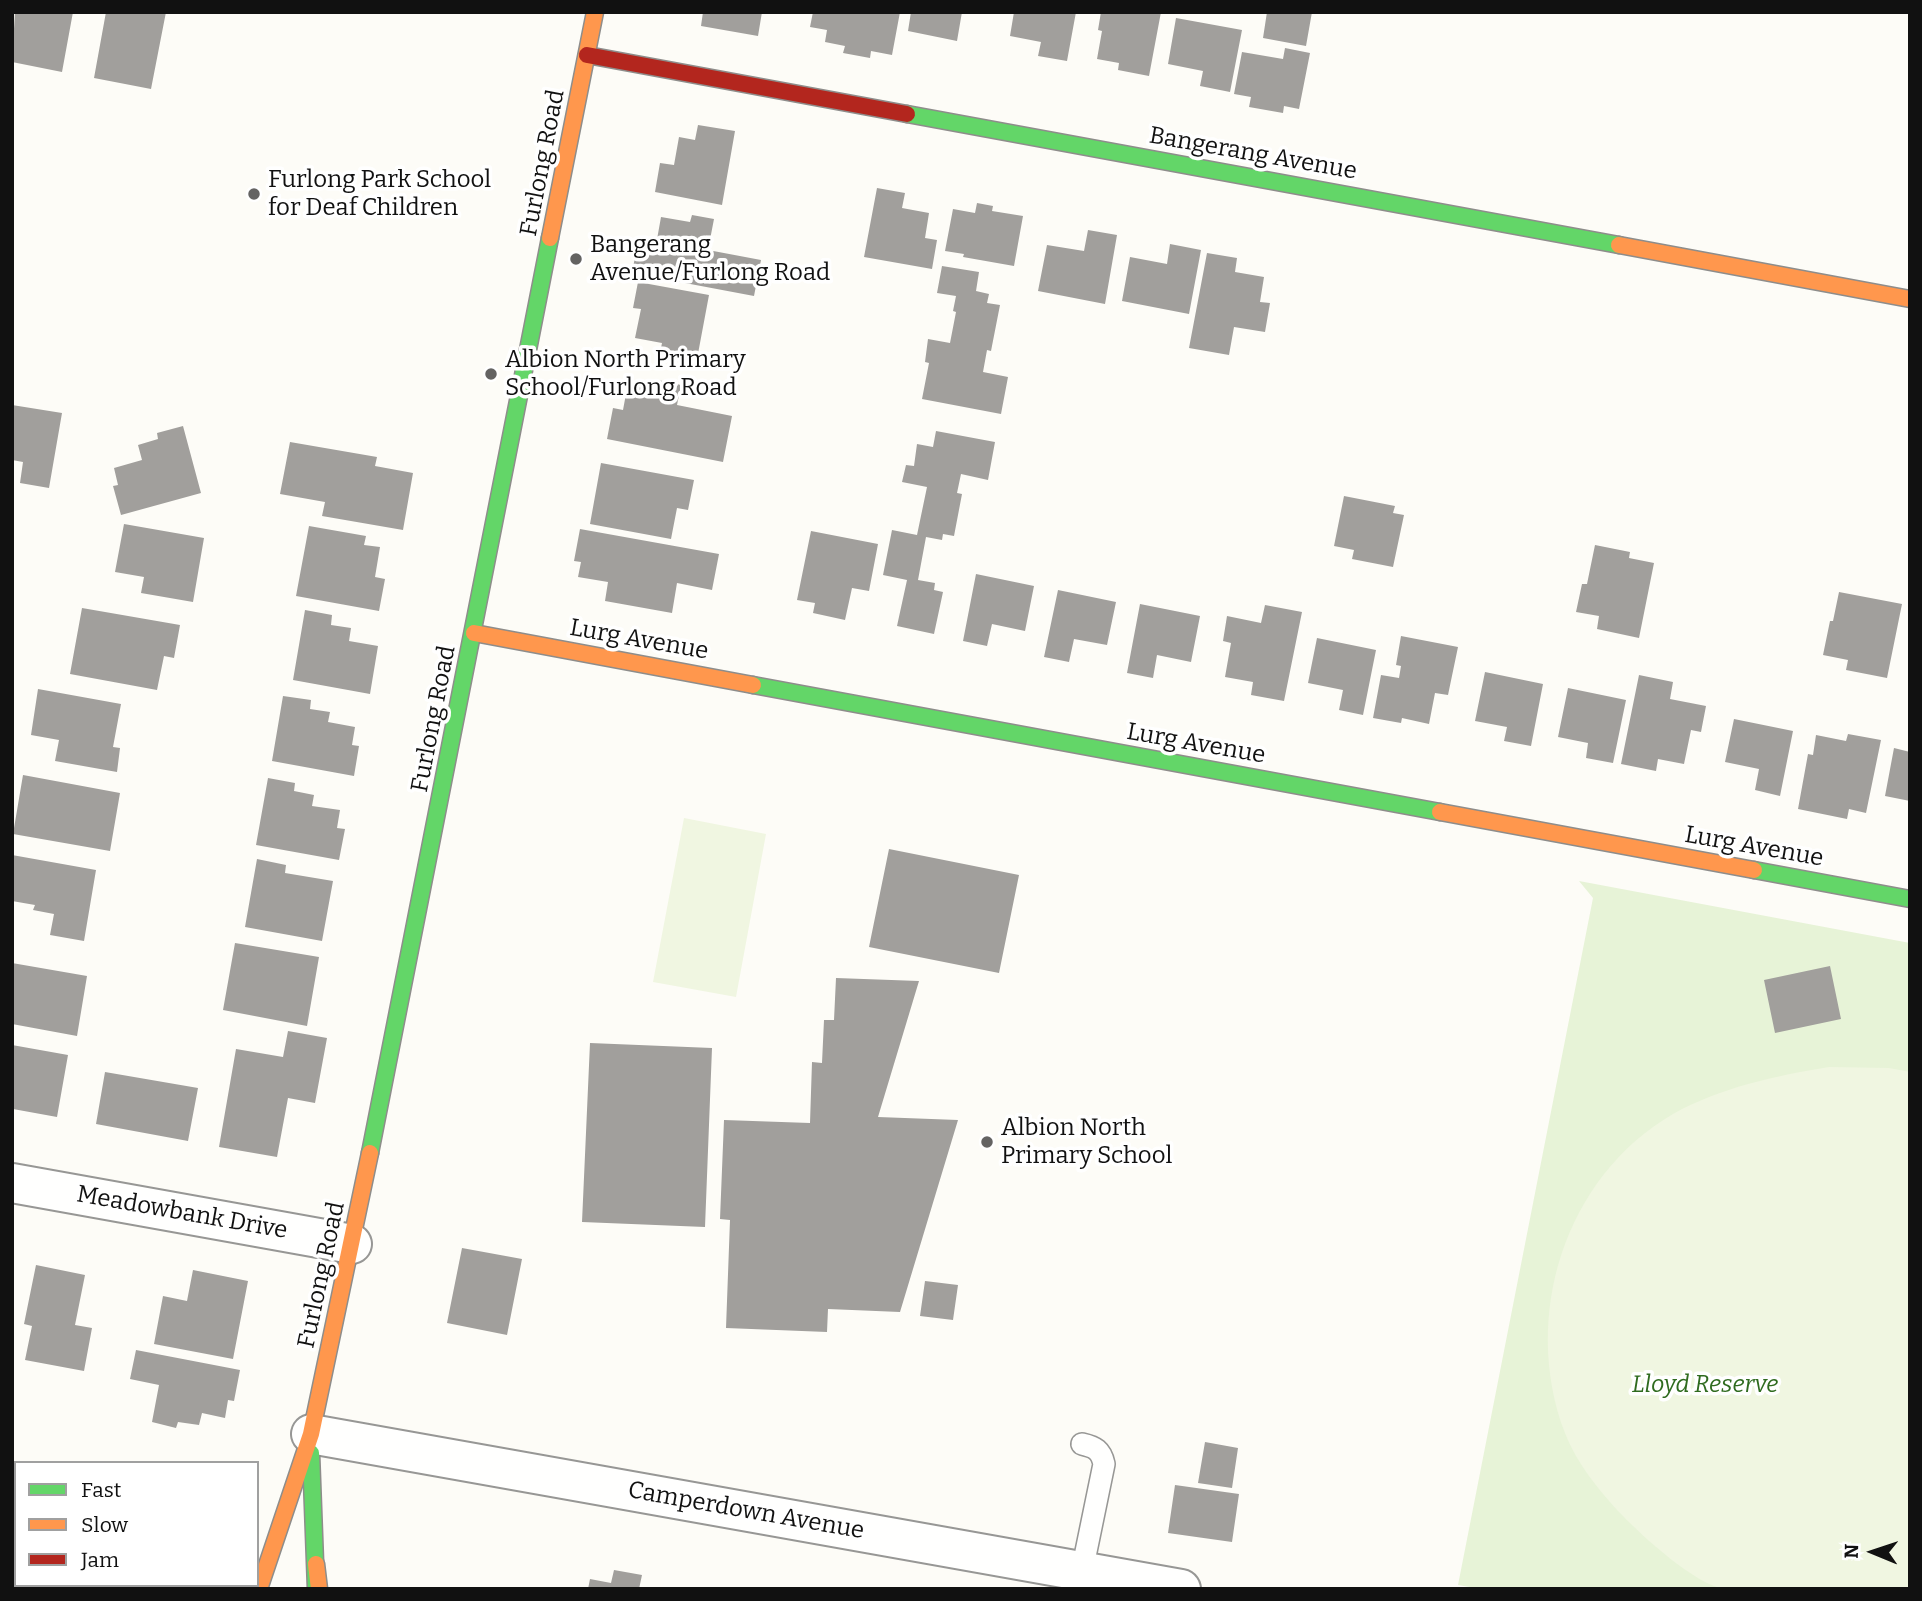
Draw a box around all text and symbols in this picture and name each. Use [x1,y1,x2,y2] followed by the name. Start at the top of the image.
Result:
[515,87,571,239] street label: Furlong Road
[1147,122,1359,186] street label: Bangerang Avenue
[268,166,491,222] place label: Furlong Park School for Deaf Children
[246,186,262,202] marker: Furlong Park School for Deaf Children
[590,231,830,287] place label: Bangerang Avenue/Furlong Road
[568,251,584,267] marker: Bangerang Avenue/Furlong Road
[505,346,746,402] place label: Albion North Primary School/Furlong Road
[483,366,499,382] marker: Albion North Primary School/Furlong Road
[567,614,711,666] street label: Lurg Avenue
[406,643,462,795] street label: Furlong Road
[1124,718,1268,770] street label: Lurg Avenue
[1682,821,1826,873] street label: Lurg Avenue
[1001,1114,1172,1170] place label: Albion North Primary School
[979,1134,995,1150] marker: Albion North Primary School
[74,1180,290,1246] street label: Meadowbank Drive
[292,1199,352,1351] street label: Furlong Road
[1632,1371,1778,1399] park label: Lloyd Reserve
[14,1461,259,1587] legend
[626,1476,866,1546] street label: Camperdown Avenue
[81,1477,121,1503] text: Fast
[81,1512,128,1538] text: Slow
[1838,1517,1908,1587] north arrow
[1840,1544,1863,1559] text: N
[81,1547,119,1573] text: Jam

